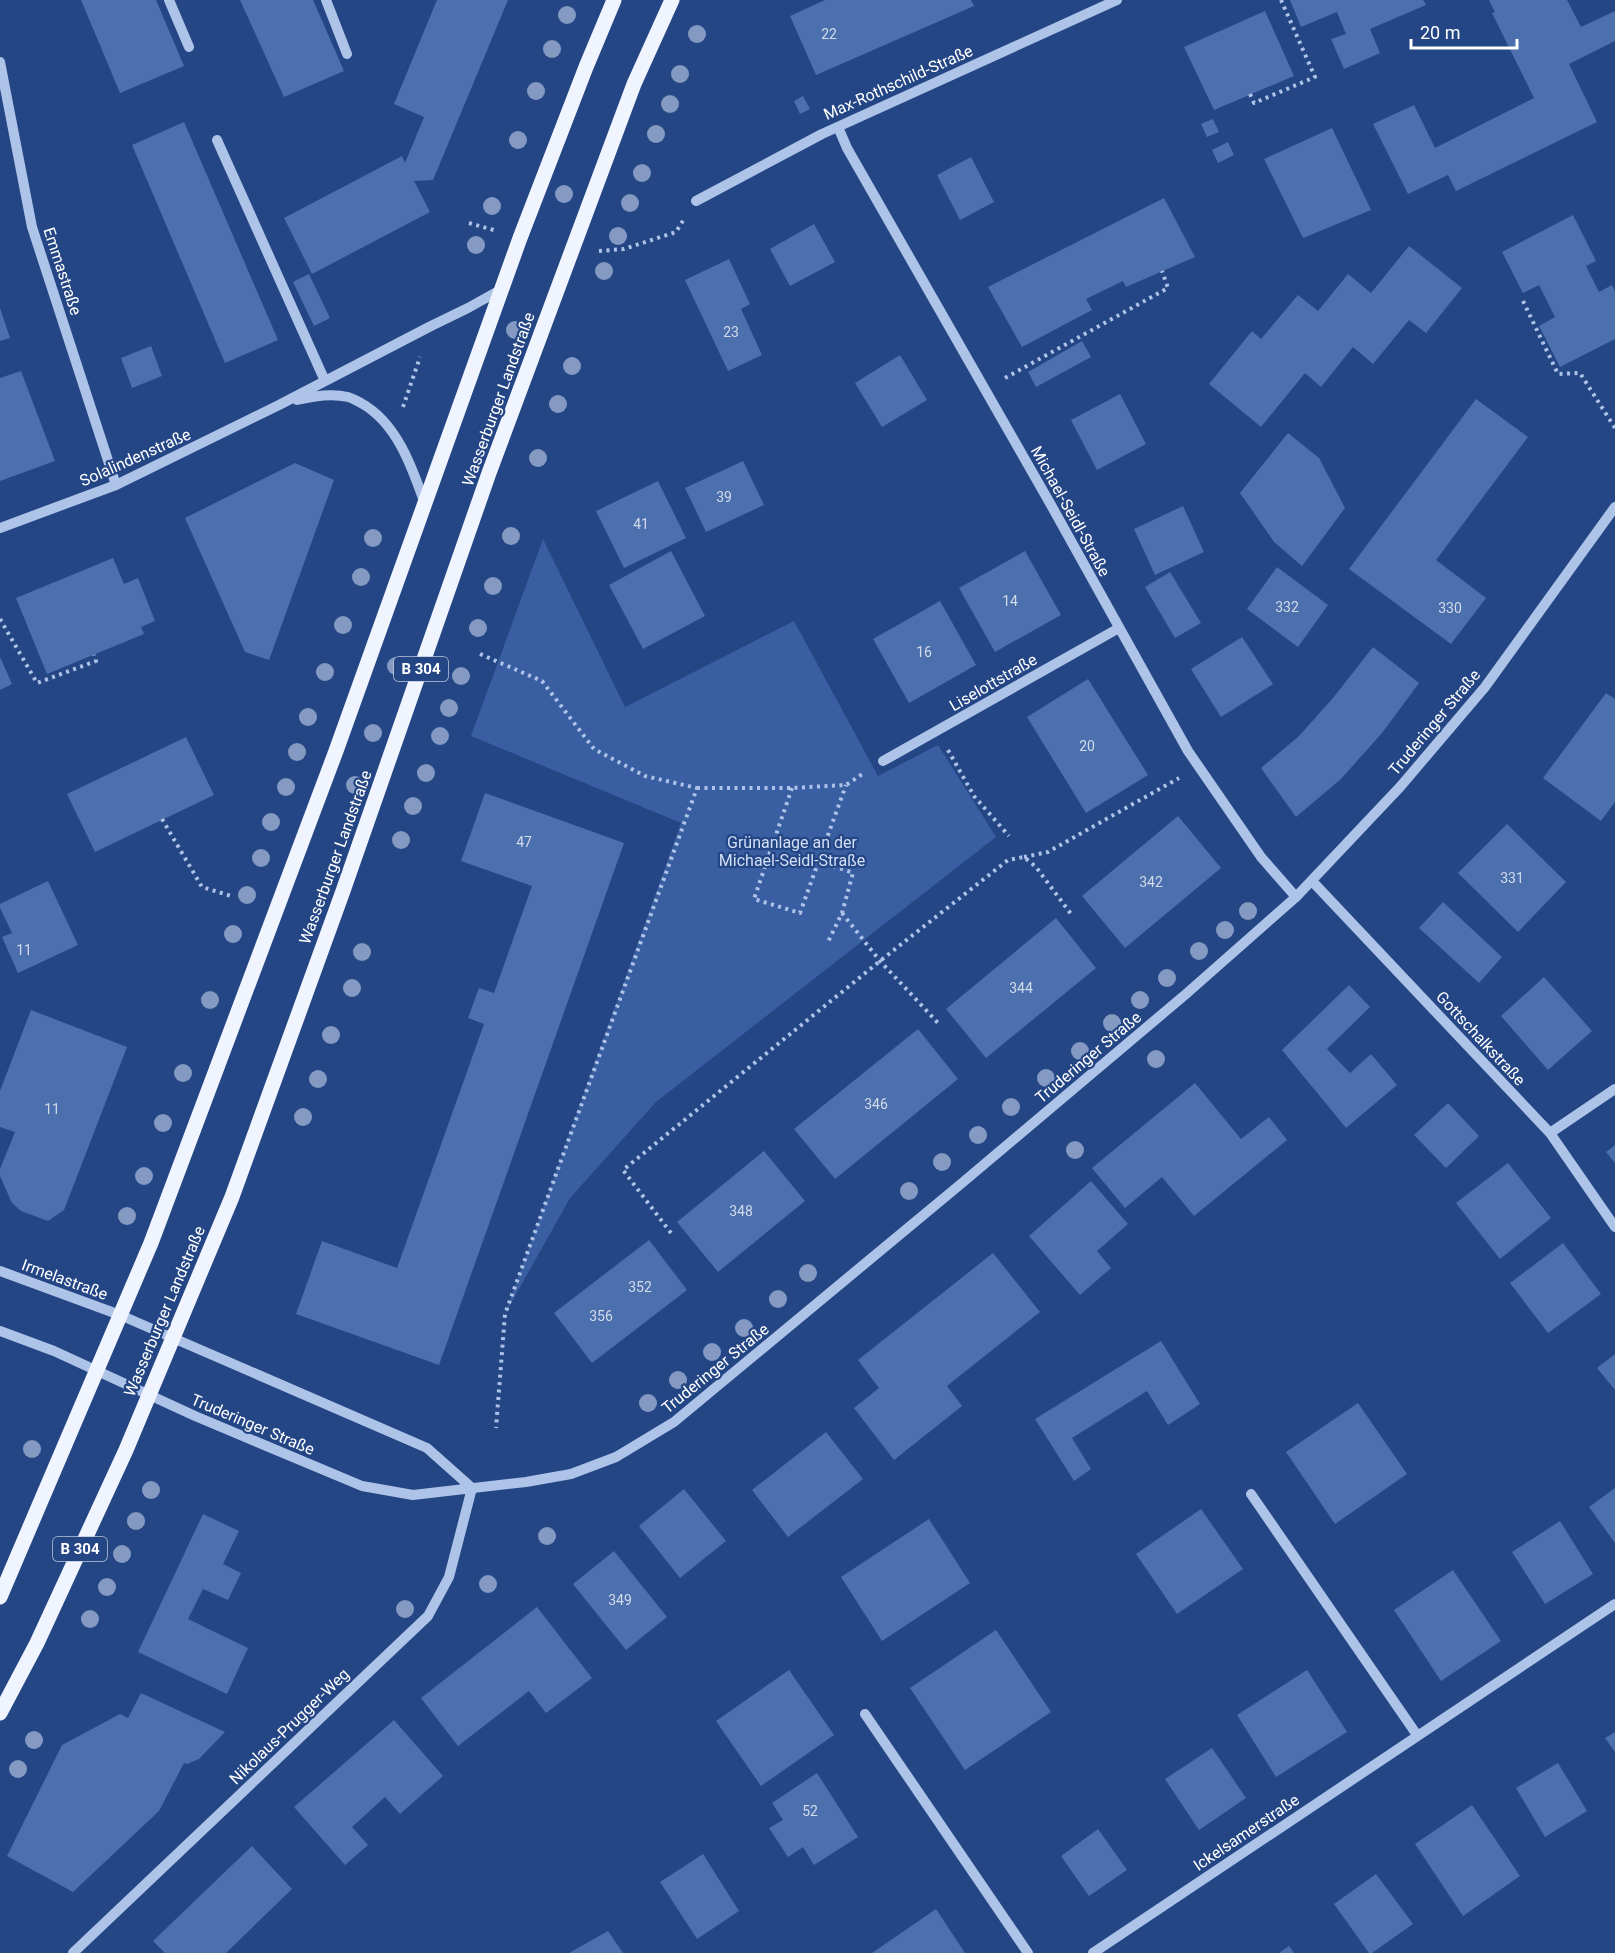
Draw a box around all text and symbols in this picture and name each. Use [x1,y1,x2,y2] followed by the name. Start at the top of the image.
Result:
[1411,12,1518,50] scale bar
[1420,22,1460,43] text: 20 m
[821,26,837,42] house number: 22
[821,41,976,124] street label: Max-Rothschild-Straße
[39,225,86,317] street label: Emmastraße
[458,310,539,489] street label: Wasserburger Landstraße
[723,324,739,340] house number: 23
[77,424,194,490] street label: Solalindenstraße
[1027,443,1114,580] street label: Michael-Seidl-Straße
[716,489,732,505] house number: 39
[633,516,649,532] house number: 41
[1002,593,1018,609] house number: 14
[1275,599,1299,615] house number: 332
[1438,600,1462,616] house number: 330
[916,644,932,660] house number: 16
[946,650,1040,715] street label: Liselottstraße
[394,657,448,681] road number: B 304
[1385,666,1484,779] street label: Truderinger Straße
[1079,738,1095,754] house number: 20
[295,768,376,947] street label: Wasserburger Landstraße
[719,833,865,870] park label: Grünanlage an der Michael-Seidl-Straße
[516,834,532,850] house number: 47
[1500,870,1524,886] house number: 331
[1139,874,1163,890] house number: 342
[16,942,32,958] house number: 11
[1009,980,1033,996] house number: 344
[1432,987,1529,1089] street label: Gottschalkstraße
[1032,1008,1145,1107] street label: Truderinger Straße
[864,1096,888,1112] house number: 346
[44,1101,60,1117] house number: 11
[729,1203,753,1219] house number: 348
[120,1223,209,1399] street label: Wasserburger Landstraße
[19,1255,110,1304] street label: Irmelastraße
[628,1279,652,1295] house number: 352
[589,1308,613,1324] house number: 356
[658,1319,773,1417] street label: Truderinger Straße
[188,1390,317,1459] street label: Truderinger Straße
[53,1537,107,1561] road number: B 304
[608,1592,632,1608] house number: 349
[226,1664,353,1788] street label: Nikolaus-Prugger-Weg
[1190,1790,1303,1875] street label: Ickelsamerstraße
[802,1803,818,1819] house number: 52

